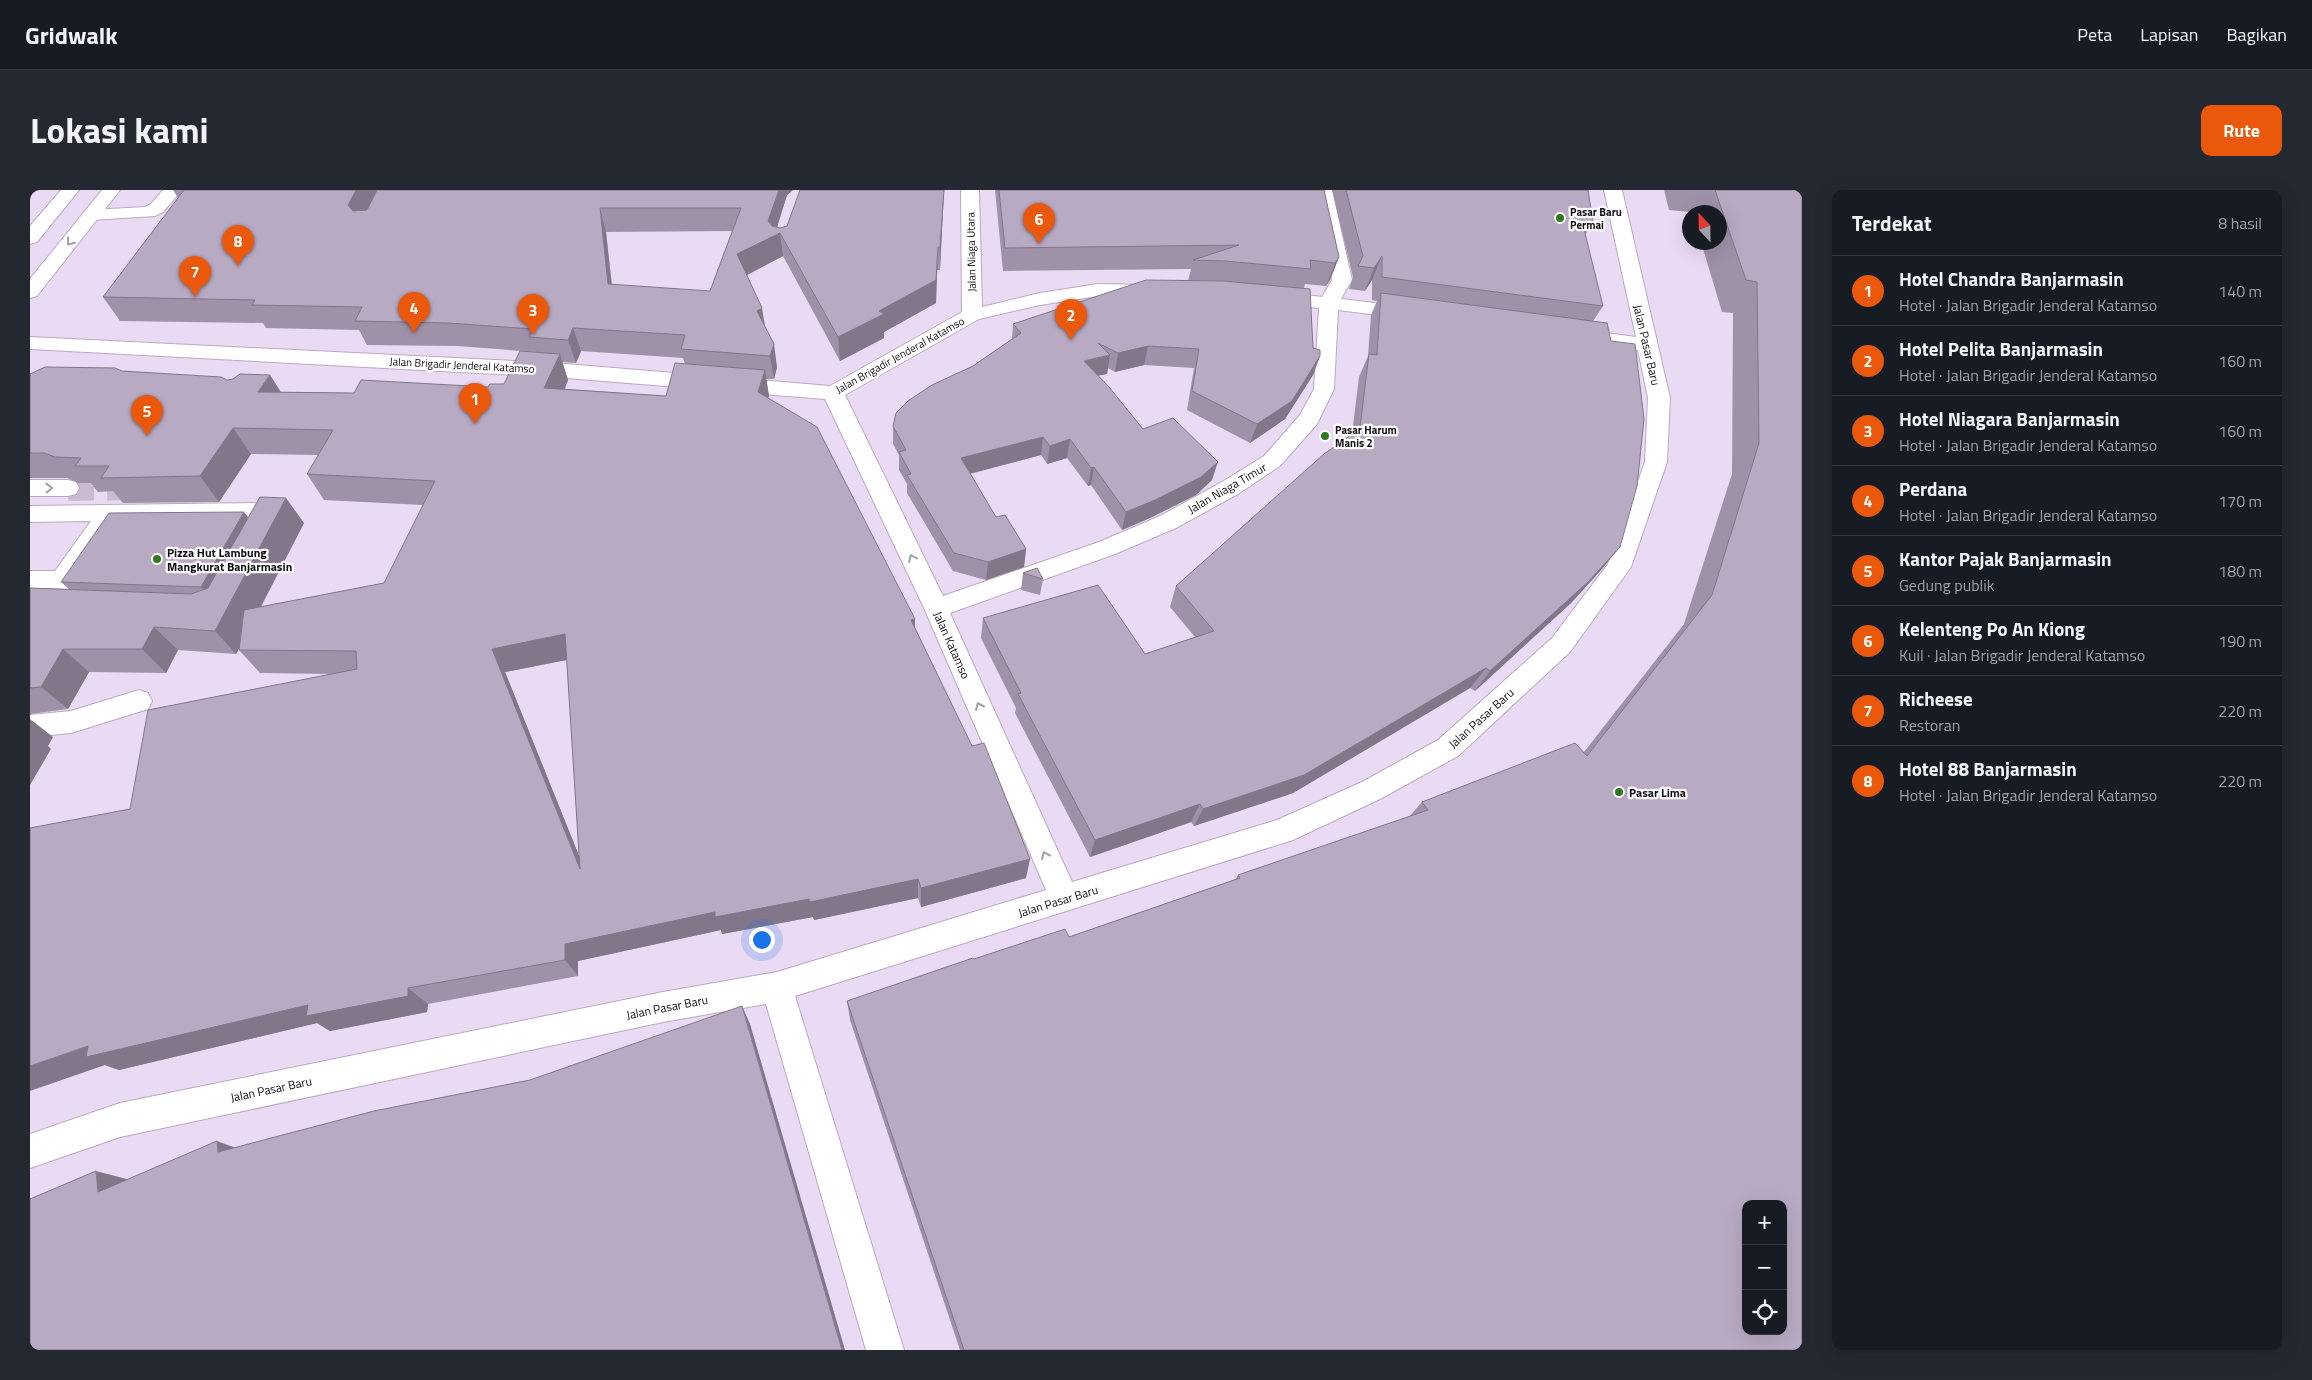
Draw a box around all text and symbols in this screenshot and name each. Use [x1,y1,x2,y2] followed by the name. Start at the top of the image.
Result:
[25,17,118,53] text: Gridwalk
[2077,21,2112,48] text: Peta
[2140,21,2198,48] text: Lapisan
[2226,21,2287,48] text: Bagikan
[30,103,209,157] text: Lokasi kami
[2201,105,2282,156] button: Rute
[1023,203,1055,244] pin: 6
[1570,204,1622,233] place label: Pasar Baru Permai
[1682,205,1727,250] north arrow
[1852,207,1932,239] text: Terdekat
[962,211,980,292] street label: Jalan Niaga Utara
[2218,211,2262,235] text: 8 hasil
[1554,212,1566,224] marker: Pasar Baru Permai
[222,225,254,266] pin: 8
[67,236,75,245] one-way arrow
[179,256,211,297] pin: 7
[1899,264,2124,293] text: Hotel Chandra Banjarmasin
[1864,279,1872,303] text: 1
[2218,279,2262,303] text: 140 m
[398,292,430,333] pin: 4
[1899,293,2157,317] text: Hotel · Jalan Brigadir Jenderal Katamso
[517,294,549,335] pin: 3
[1055,299,1087,340] pin: 2
[1628,303,1666,387] street label: Jalan Pasar Baru
[833,313,968,397] street label: Jalan Brigadir Jenderal Katamso
[1899,334,2103,363] text: Hotel Pelita Banjarmasin
[1864,349,1872,373] text: 2
[2218,349,2262,373] text: 160 m
[389,353,535,377] street label: Jalan Brigadir Jenderal Katamso
[1899,363,2157,387] text: Hotel · Jalan Brigadir Jenderal Katamso
[459,383,491,424] pin: 1
[131,395,163,436] pin: 5
[1899,404,2120,433] text: Hotel Niagara Banjarmasin
[1864,419,1872,443] text: 3
[2218,419,2262,443] text: 160 m
[1335,422,1397,451] place label: Pasar Harum Manis 2
[1319,430,1331,442] marker: Pasar Harum Manis 2
[1899,433,2157,457] text: Hotel · Jalan Brigadir Jenderal Katamso
[1184,458,1270,518] street label: Jalan Niaga Timur
[1899,474,1967,503] text: Perdana
[46,483,53,493] one-way arrow
[1864,489,1872,513] text: 4
[2218,489,2262,513] text: 170 m
[1899,503,2157,527] text: Hotel · Jalan Brigadir Jenderal Katamso
[167,543,292,576] place label: Pizza Hut Lambung Mangkurat Banjarmasin
[1899,544,2112,573] text: Kantor Pajak Banjarmasin
[151,553,163,565] marker: Pizza Hut Lambung Mangkurat Banjarmasin
[908,554,918,563] one-way arrow
[1864,559,1872,583] text: 5
[2218,559,2262,583] text: 180 m
[1899,573,1994,597] text: Gedung publik
[929,608,975,682] street label: Jalan Katamso
[1899,614,2085,643] text: Kelenteng Po An Kiong
[1864,629,1872,653] text: 6
[2218,629,2262,653] text: 190 m
[1899,643,2145,667] text: Kuil · Jalan Brigadir Jenderal Katamso
[1444,683,1518,753] street label: Jalan Pasar Baru
[1899,684,1973,713] text: Richeese
[1864,699,1872,723] text: 7
[2218,699,2262,723] text: 220 m
[975,702,986,711] one-way arrow
[1899,713,1960,737] text: Restoran
[1899,754,2077,783] text: Hotel 88 Banjarmasin
[1864,769,1872,793] text: 8
[2218,769,2262,793] text: 220 m
[1629,783,1686,802] place label: Pasar Lima
[1899,783,2157,807] text: Hotel · Jalan Brigadir Jenderal Katamso
[1613,786,1625,798] marker: Pasar Lima
[1041,851,1052,860] one-way arrow
[1016,880,1100,922] street label: Jalan Pasar Baru
[749,927,775,953] your location
[625,990,709,1024] street label: Jalan Pasar Baru
[229,1071,313,1107] street label: Jalan Pasar Baru
[1742,1200,1787,1335] map controls
[1742,1200,1787,1245] button: +
[1742,1245,1787,1290] button: −
[1742,1290,1787,1335] button: locate

